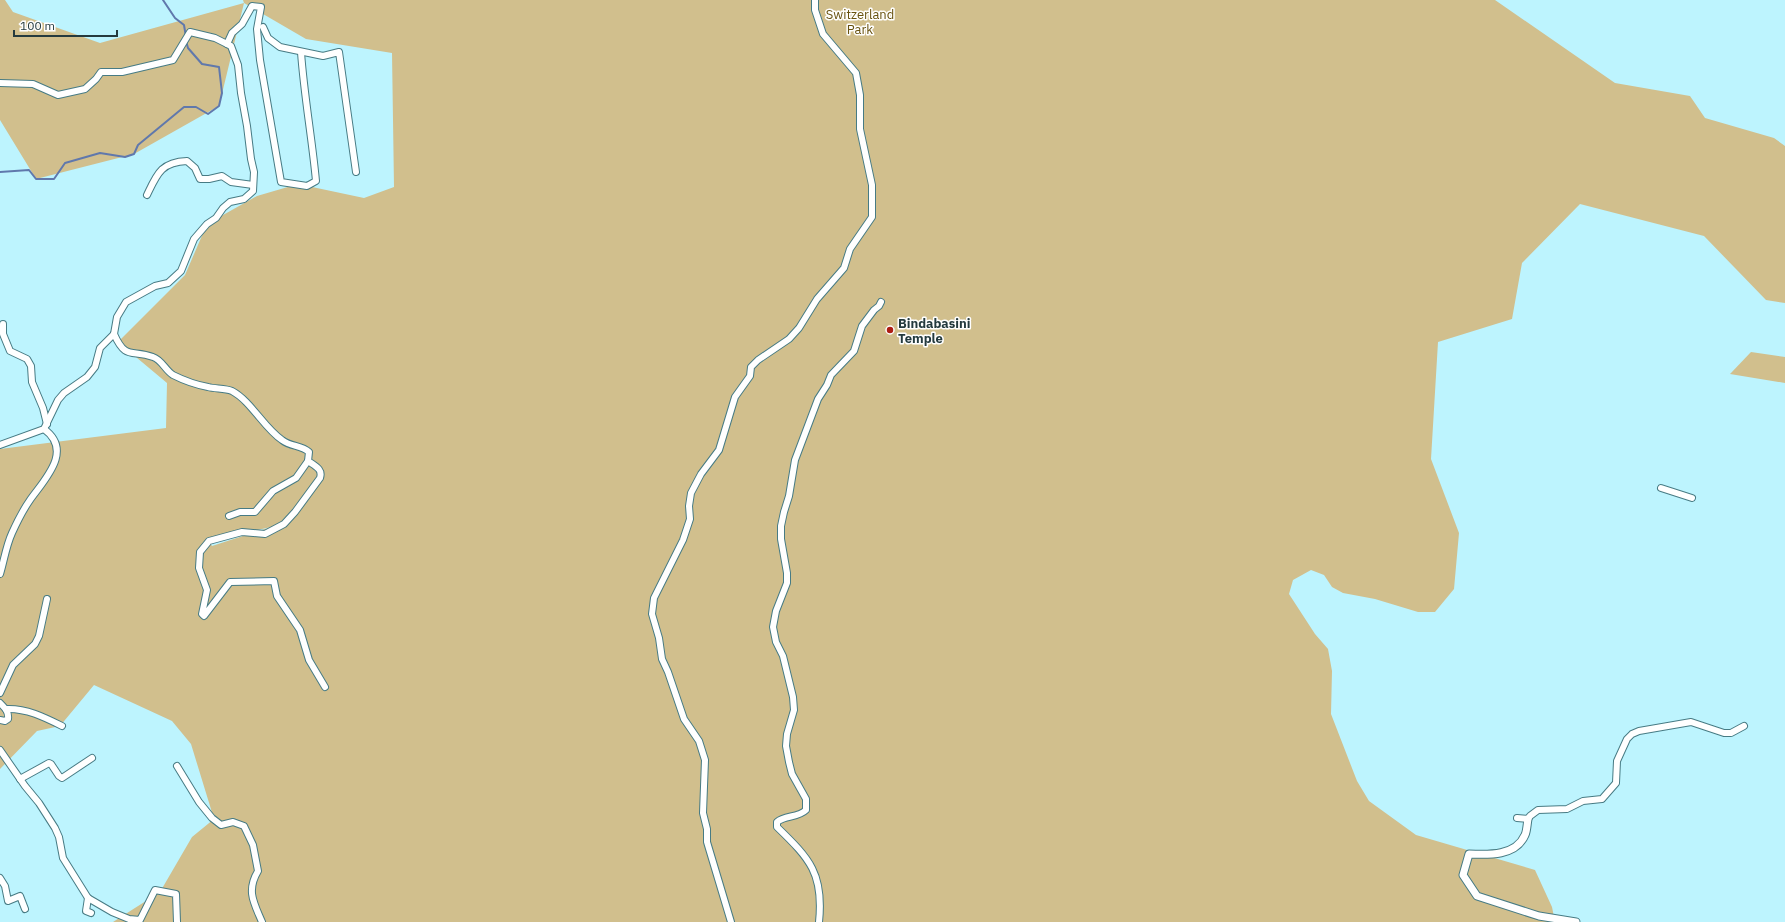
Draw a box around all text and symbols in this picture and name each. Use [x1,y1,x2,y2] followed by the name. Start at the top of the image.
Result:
[826,6,894,38] park label: Switzerland Park
[14,12,117,38] scale bar
[20,18,55,33] text: 100 m
[898,315,970,347] place label: Bindabasini Temple
[885,325,895,335] marker: Bindabasini Temple

